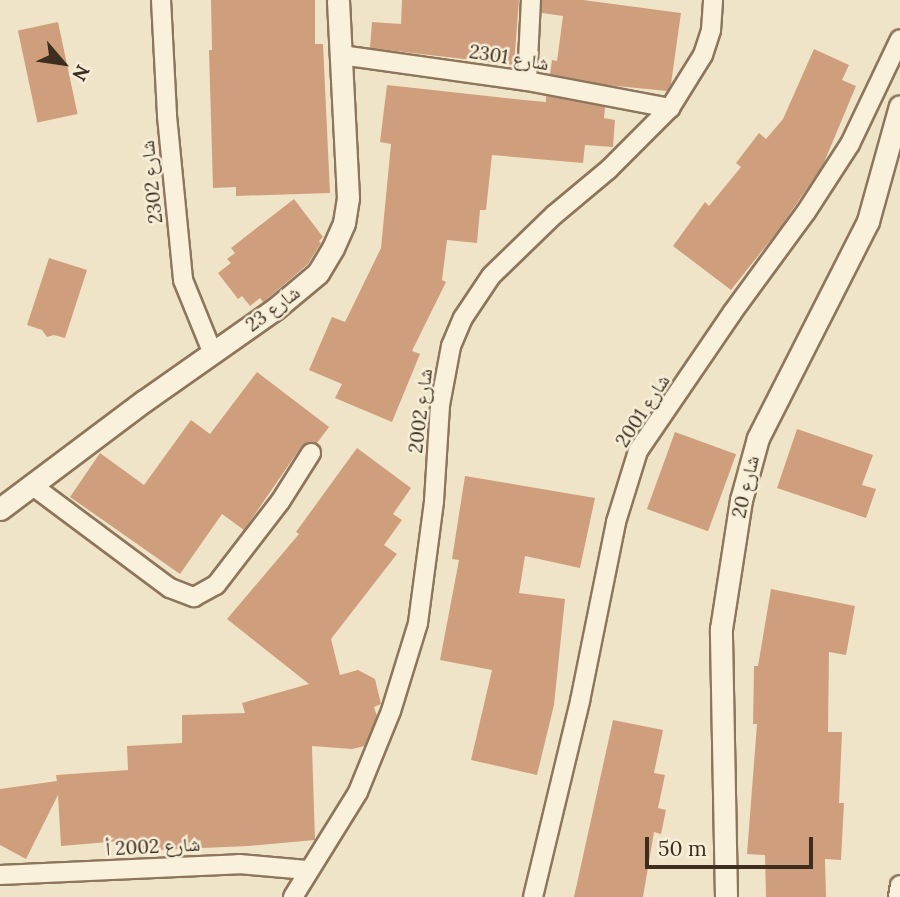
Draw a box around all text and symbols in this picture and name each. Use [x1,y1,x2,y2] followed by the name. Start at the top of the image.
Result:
[28,28,98,98] north arrow
[468,40,550,76] street label: شارع 2301
[67,61,95,85] text: N
[136,139,168,225] street label: شارع 2302
[242,281,304,337] street label: شارع 23
[405,367,437,455] street label: شارع 2002
[611,370,675,452] street label: شارع 2001
[728,454,764,520] street label: شارع 20
[648,824,816,868] scale bar
[105,833,201,861] street label: شارع 2002 أ
[658,835,707,862] text: 50 m

